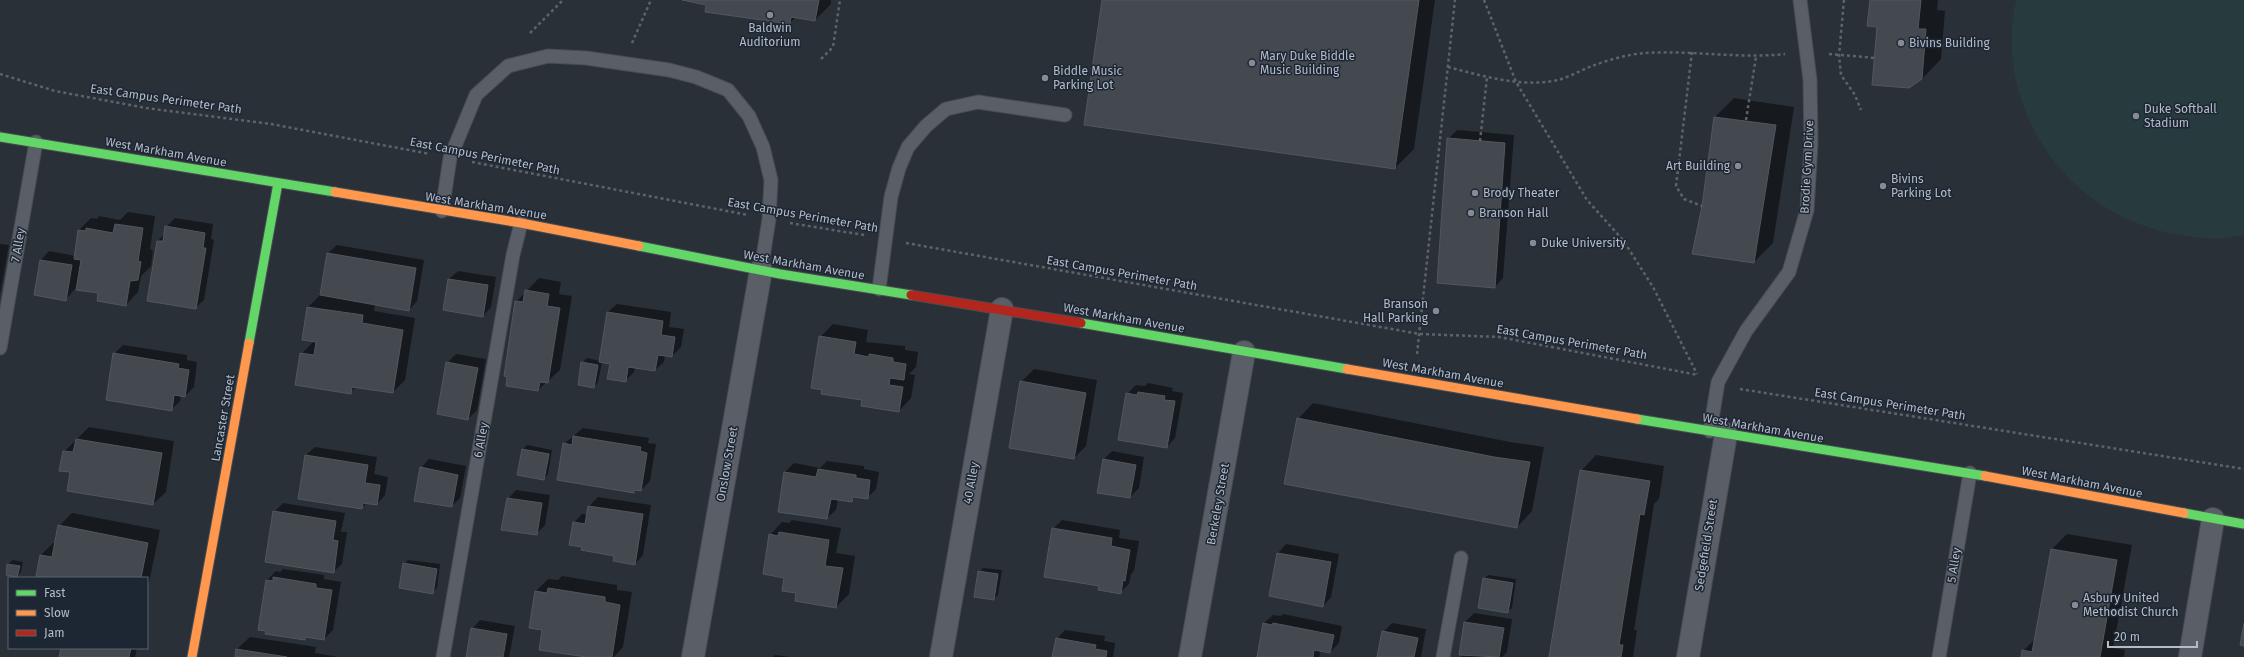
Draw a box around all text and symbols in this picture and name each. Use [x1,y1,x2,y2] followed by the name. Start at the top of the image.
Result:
[765,10,775,20] marker: Baldwin Auditorium
[740,21,800,49] place label: Baldwin Auditorium
[1909,36,1990,50] place label: Bivins Building
[1896,38,1906,48] marker: Bivins Building
[1260,49,1355,77] place label: Mary Duke Biddle Music Building
[1247,58,1257,68] marker: Mary Duke Biddle Music Building
[1053,64,1123,92] place label: Biddle Music Parking Lot
[1040,73,1050,83] marker: Biddle Music Parking Lot
[89,81,243,117] street label: East Campus Perimeter Path
[2144,102,2217,130] place label: Duke Softball Stadium
[2131,111,2141,121] marker: Duke Softball Stadium
[1798,120,1816,214] street label: Brodie Gym Drive
[104,134,228,170] street label: West Markham Avenue
[409,135,561,177] street label: East Campus Perimeter Path
[1666,159,1731,173] place label: Art Building
[1733,161,1743,171] marker: Art Building
[1891,172,1952,200] place label: Bivins Parking Lot
[1878,181,1888,191] marker: Bivins Parking Lot
[1483,186,1560,200] place label: Brody Theater
[1470,188,1480,198] marker: Brody Theater
[424,189,548,223] street label: West Markham Avenue
[727,195,879,235] street label: East Campus Perimeter Path
[1479,206,1549,220] place label: Branson Hall
[1466,208,1476,218] marker: Branson Hall
[8,227,28,263] street label: 7 Alley
[1541,236,1626,250] place label: Duke University
[1528,238,1538,248] marker: Duke University
[742,247,866,283] street label: West Markham Avenue
[1046,253,1198,293] street label: East Campus Perimeter Path
[1363,297,1429,325] place label: Branson Hall Parking
[1062,300,1186,336] street label: West Markham Avenue
[1431,306,1441,316] marker: Branson Hall Parking
[1496,322,1648,362] street label: East Campus Perimeter Path
[1381,355,1505,391] street label: West Markham Avenue
[208,373,238,463] street label: Lancaster Street
[1813,385,1967,423] street label: East Campus Perimeter Path
[1701,410,1825,446] street label: West Markham Avenue
[471,421,491,459] street label: 6 Alley
[714,425,741,503] street label: Onslow Street
[960,461,982,505] street label: 40 Alley
[1204,461,1232,546] street label: Berkeley Street
[2020,463,2144,501] street label: West Markham Avenue
[1692,497,1720,592] street label: Sedgefield Street
[1944,546,1964,584] street label: 5 Alley
[8,577,148,649] legend
[44,586,66,600] text: Fast
[2083,591,2179,619] place label: Asbury United Methodist Church
[2070,600,2080,610] marker: Asbury United Methodist Church
[44,606,70,620] text: Slow
[2108,623,2197,649] scale bar
[44,626,64,640] text: Jam
[2114,630,2140,644] text: 20 m

